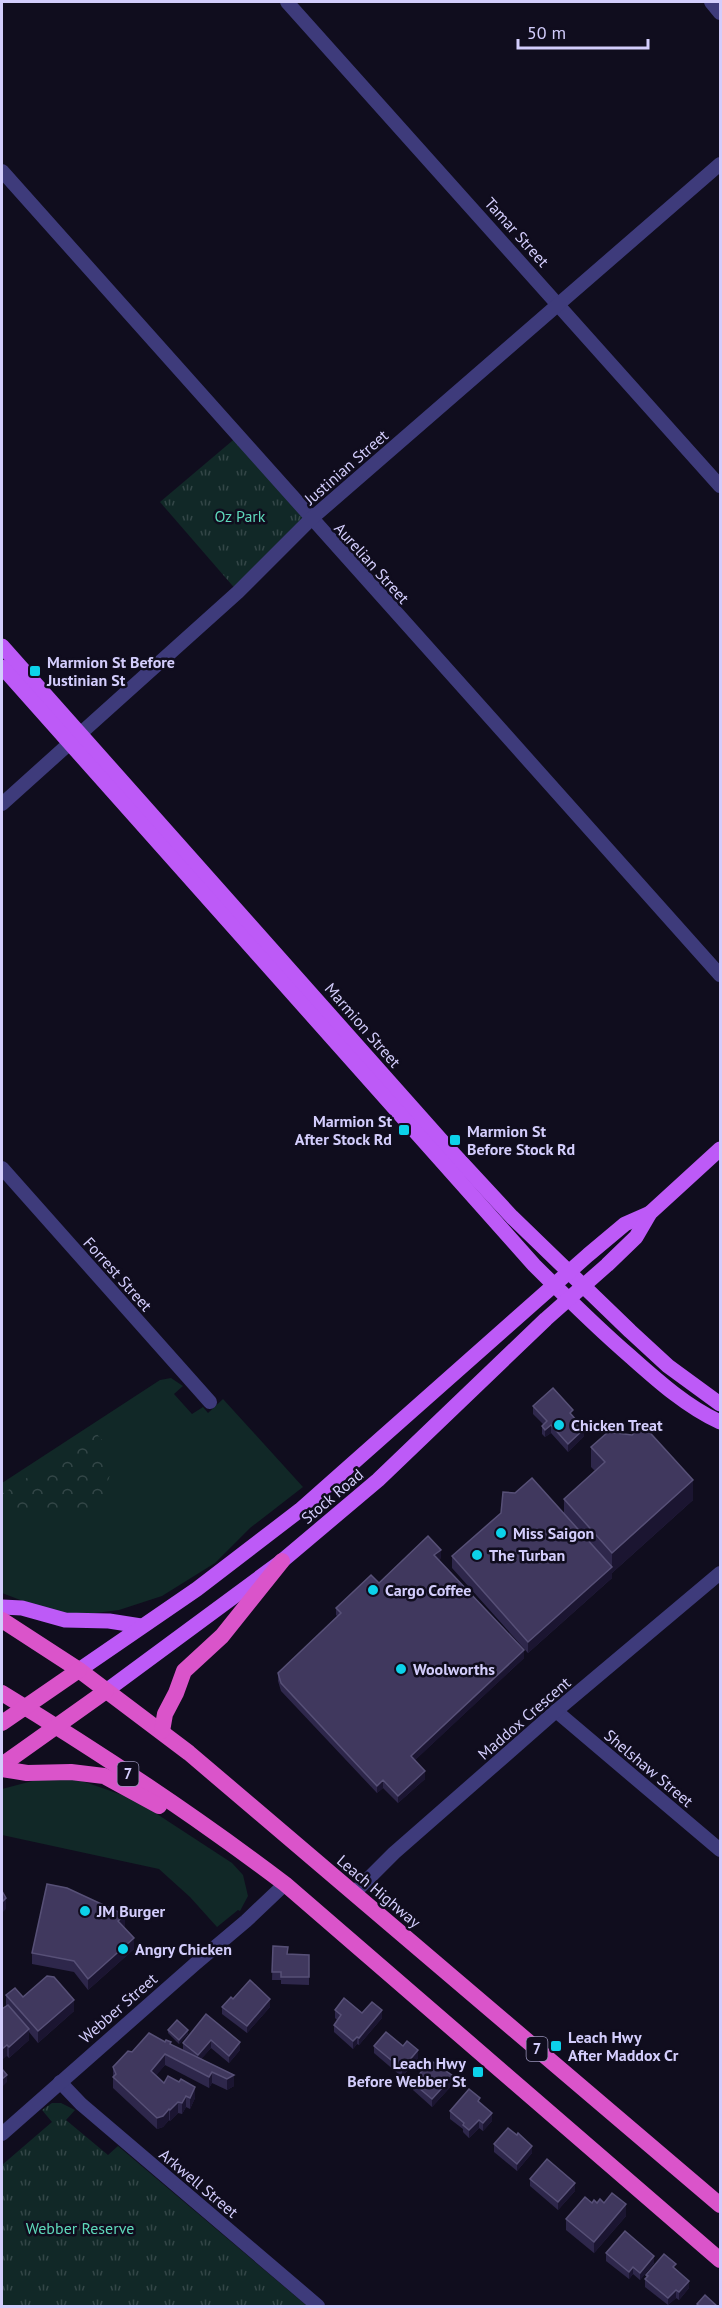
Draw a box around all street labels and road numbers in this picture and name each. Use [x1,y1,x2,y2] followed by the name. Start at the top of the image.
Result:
[481,193,554,271] street label: Tamar Street
[299,425,392,510] street label: Justinian Street
[330,518,414,608] street label: Aurelian Street
[321,979,406,1072] street label: Marmion Street
[79,1233,157,1316] street label: Forrest Street
[297,1464,367,1528] street label: Stock Road
[474,1672,575,1764] street label: Maddox Crescent
[600,1725,698,1811] street label: Shelshaw Street
[118,1762,138,1786] road number: 7
[333,1850,425,1932] street label: Leach Highway
[75,1968,161,2047] street label: Webber Street
[526,2037,548,2061] road number: 7
[156,2144,243,2222] street label: Arkwell Street

